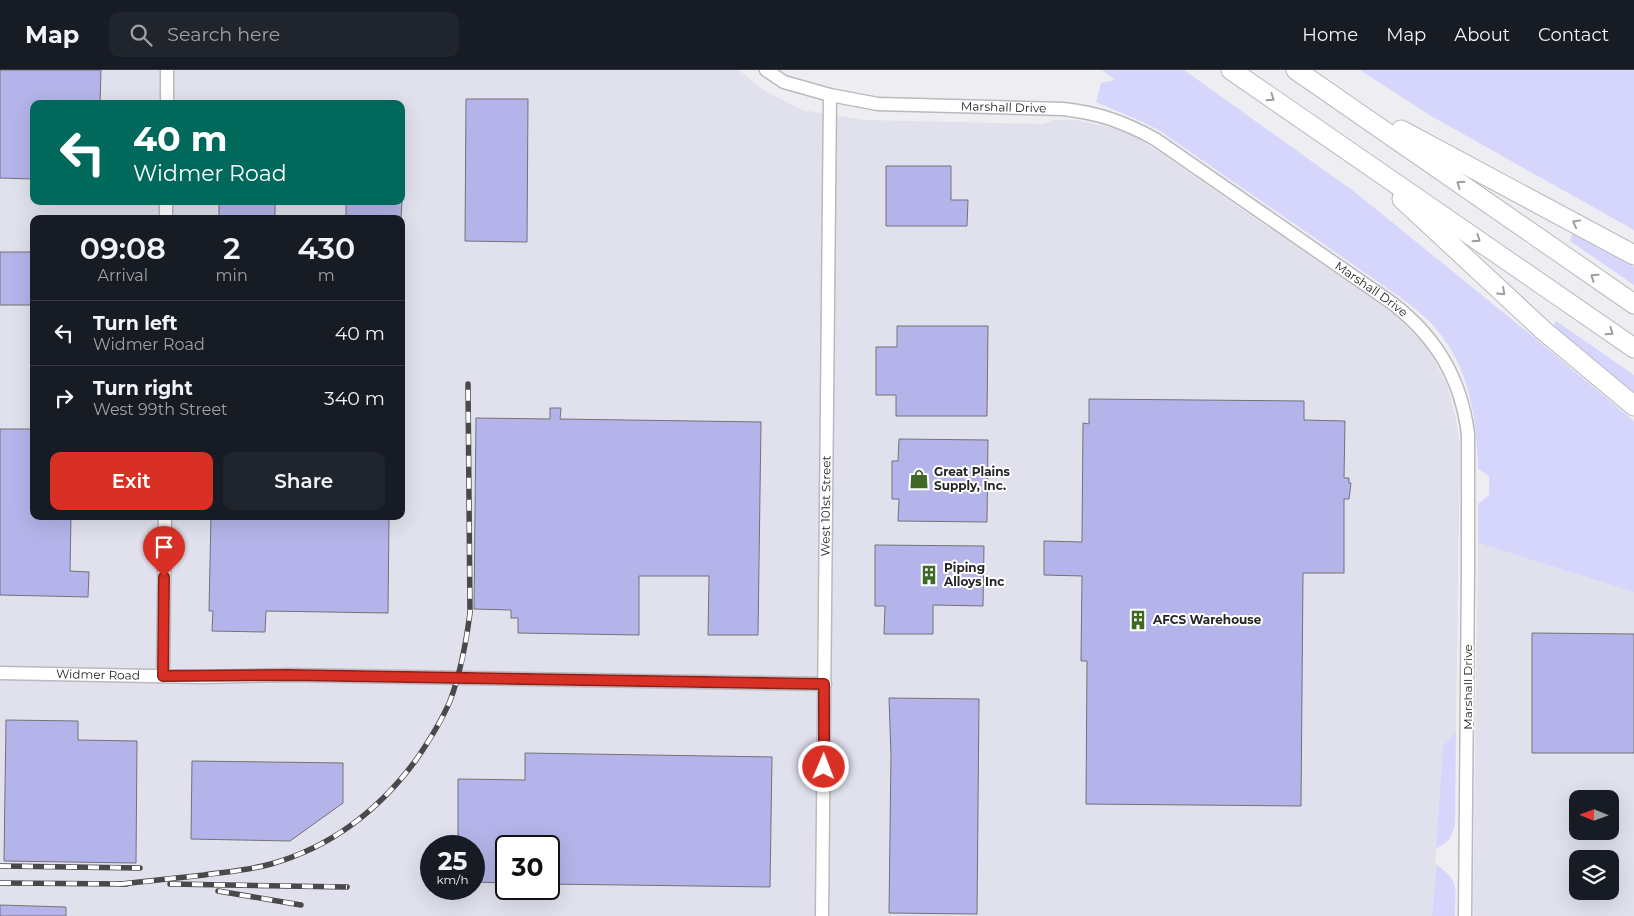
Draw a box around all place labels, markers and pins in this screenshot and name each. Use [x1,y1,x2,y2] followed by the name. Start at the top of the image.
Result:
[934,464,1010,493] place label: Great Plains Supply, Inc.
[908,468,930,490] shop icon: Great Plains Supply, Inc.
[143,526,185,577] pin
[943,560,1004,589] place label: Piping Alloys Inc
[918,564,940,586] building icon: Piping Alloys Inc
[1127,609,1149,631] building icon: AFCS Warehouse
[1152,612,1262,627] place label: AFCS Warehouse

